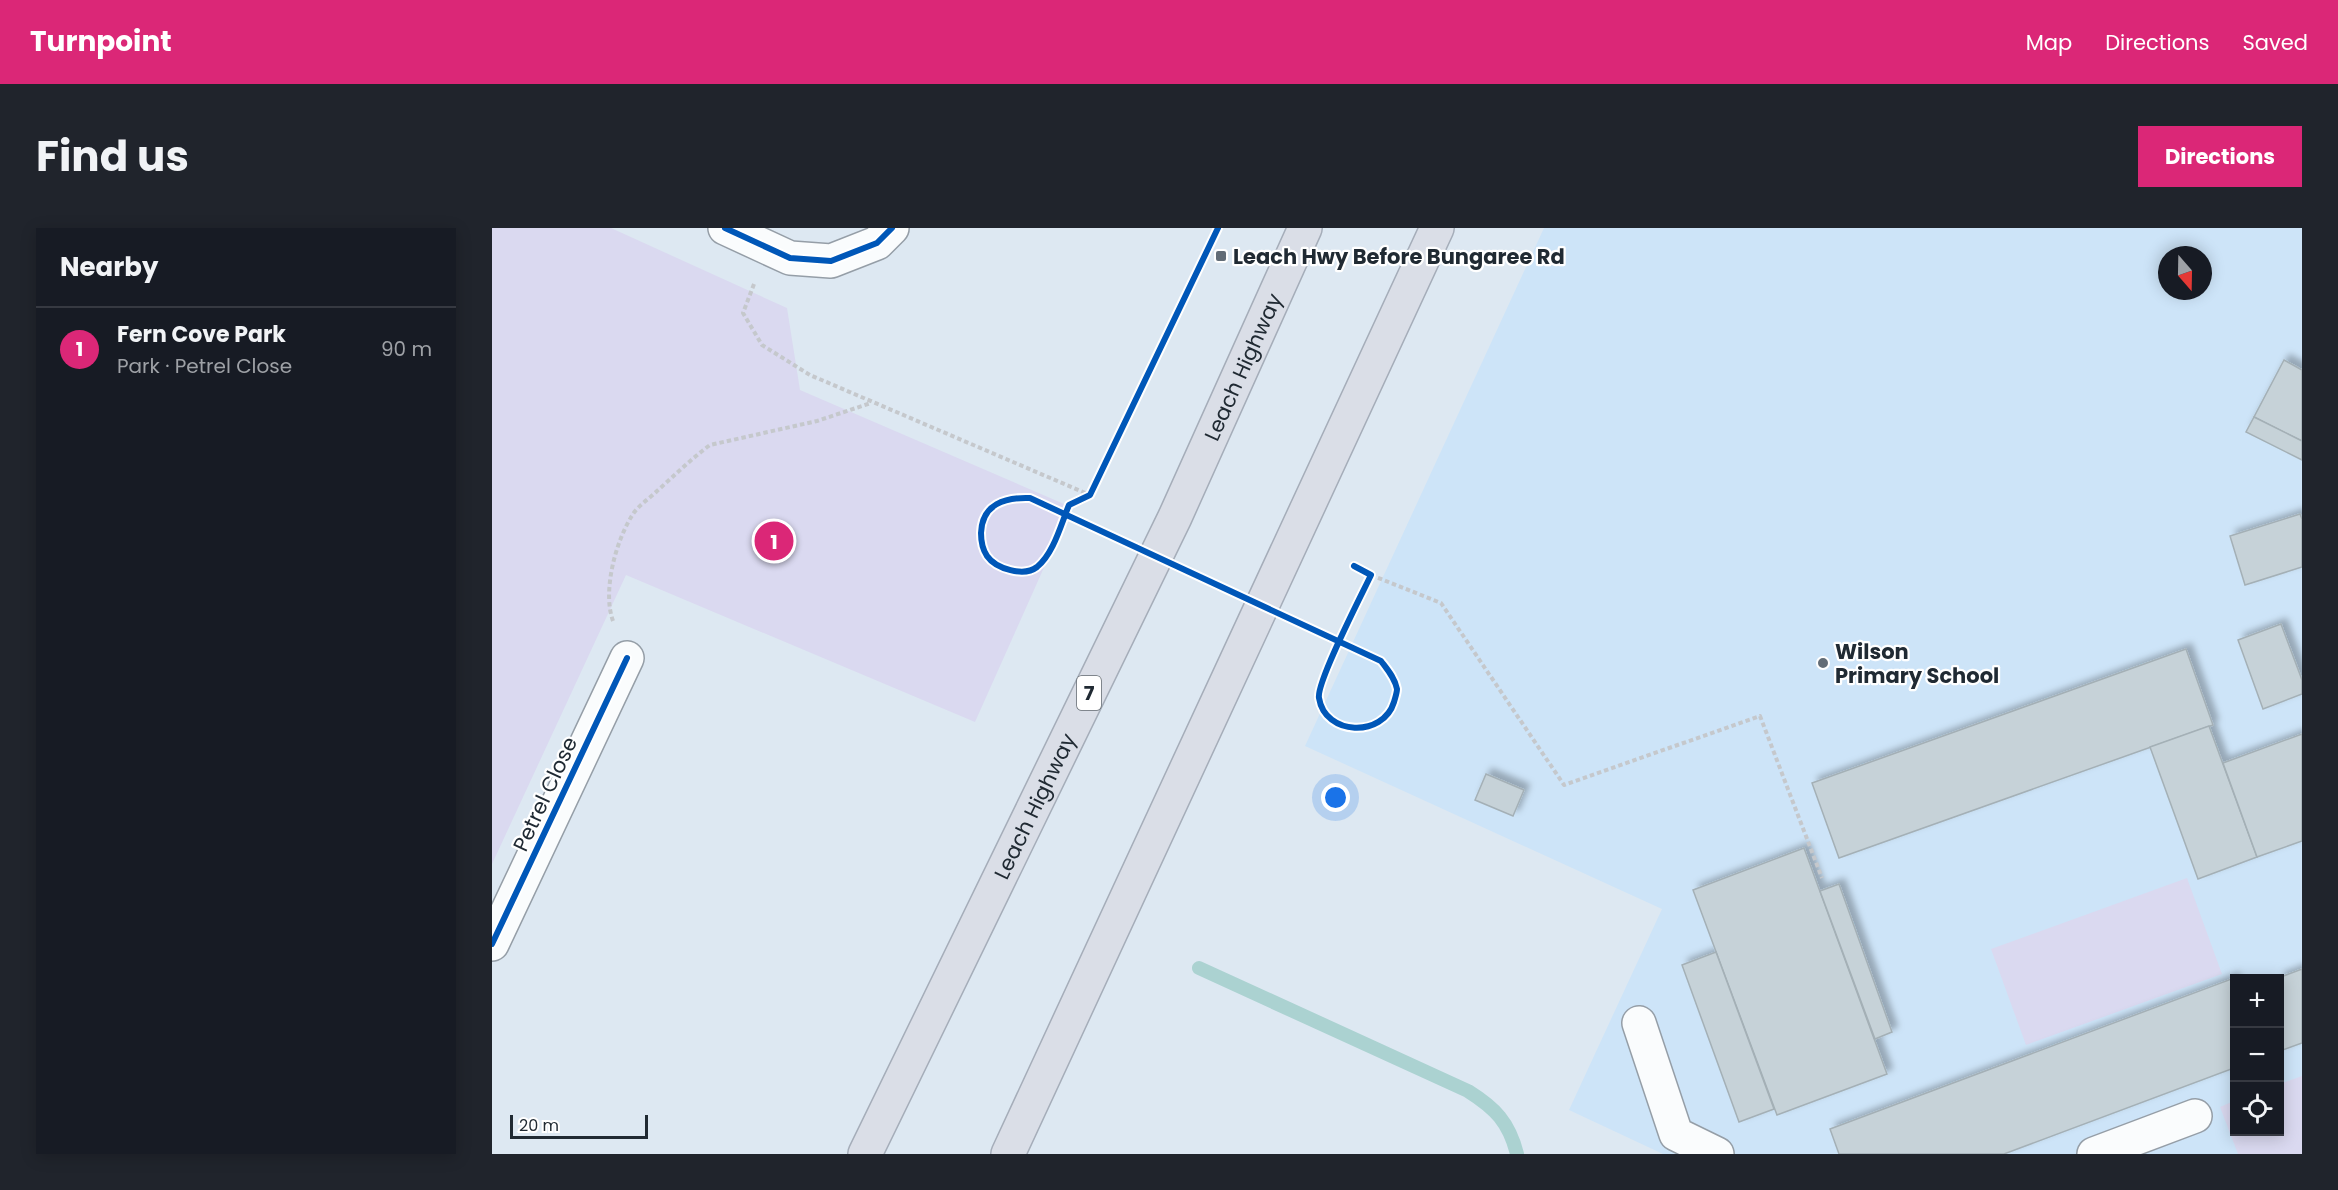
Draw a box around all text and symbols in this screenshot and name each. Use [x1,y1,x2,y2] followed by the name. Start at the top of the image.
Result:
[30,22,172,61] text: Turnpoint
[2026,28,2072,57] text: Map
[2105,28,2209,57] text: Directions
[2242,28,2308,57] text: Saved
[2138,126,2302,187] button: Directions
[36,127,189,186] text: Find us
[1233,242,1565,271] place label: Leach Hwy Before Bungaree Rd
[2158,246,2212,300] north arrow
[60,249,158,285] text: Nearby
[1214,249,1228,263] marker: Leach Hwy Before Bungaree Rd
[1197,288,1288,445] street label: Leach Highway
[117,319,286,350] text: Fern Cove Park
[76,335,83,363] text: 1
[381,335,432,363] text: 90 m
[117,352,292,380] text: Park · Petrel Close
[754,518,794,564] pin: 1
[1835,637,1999,690] place label: Wilson Primary School
[1816,656,1830,670] marker: Wilson Primary School
[1077,676,1101,710] road number: 7
[987,728,1082,884] street label: Leach Highway
[506,732,584,856] street label: Petrel Close
[1321,783,1350,812] your location
[2230,974,2284,1136] map controls
[2230,974,2284,1028] button: +
[2230,1028,2284,1082] button: −
[2230,1082,2284,1136] button: locate
[510,1112,648,1140] scale bar
[519,1114,559,1137] text: 20 m

